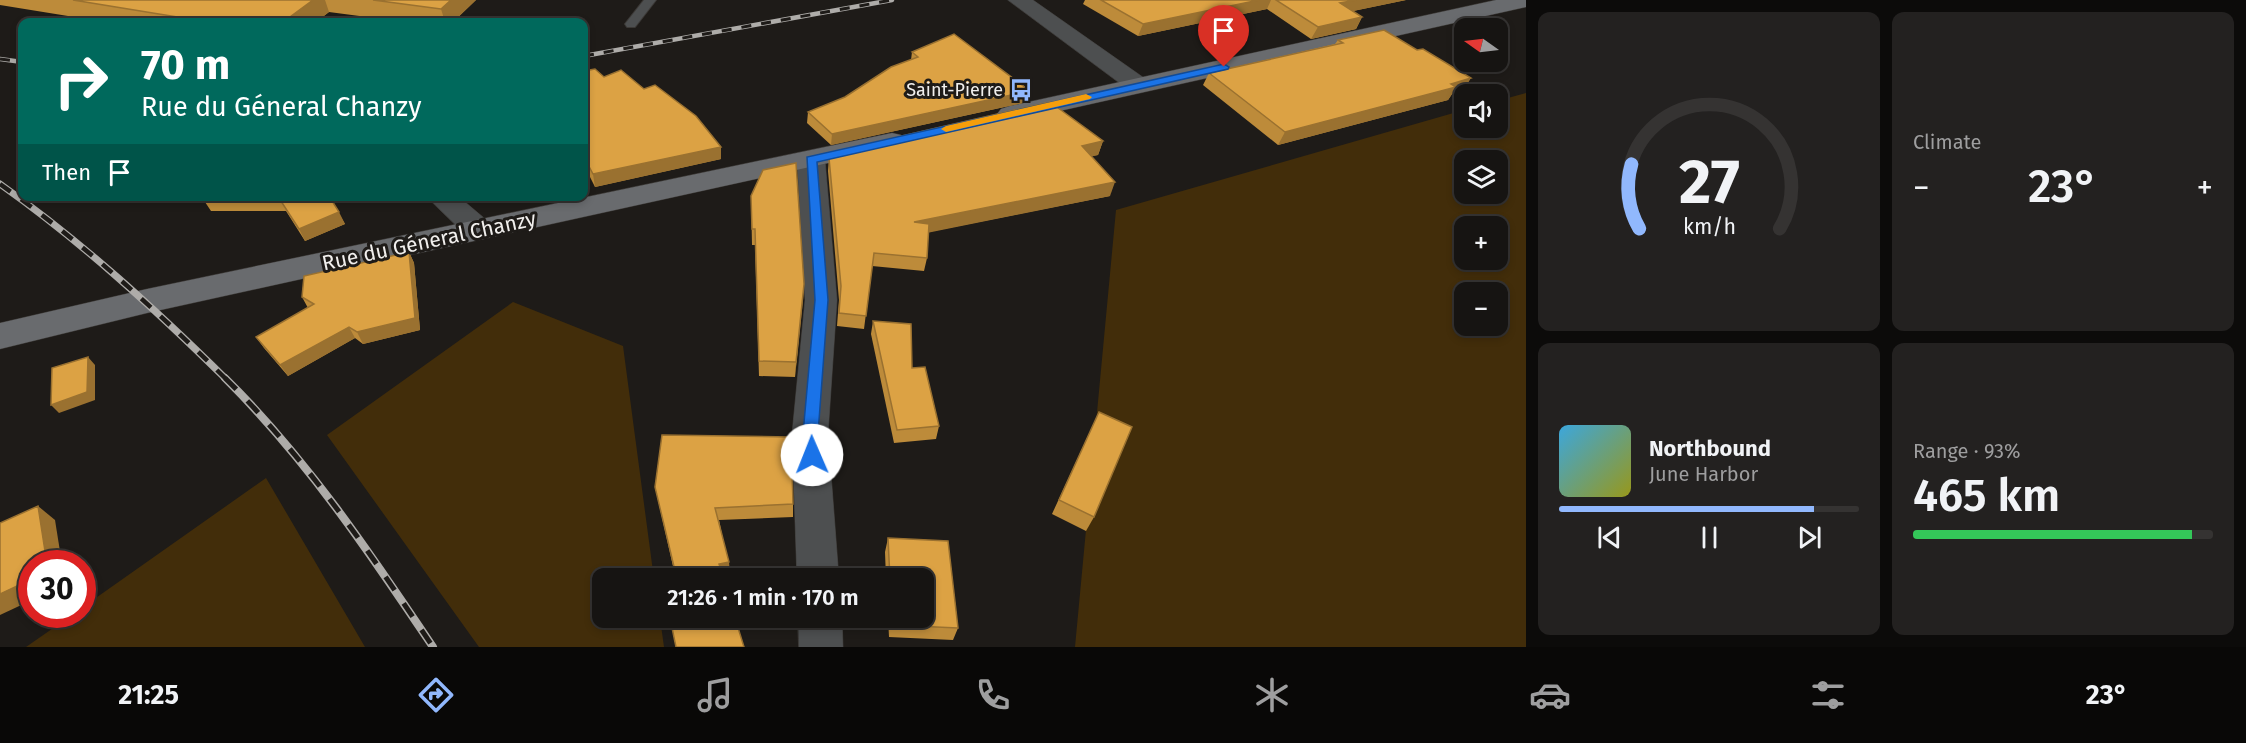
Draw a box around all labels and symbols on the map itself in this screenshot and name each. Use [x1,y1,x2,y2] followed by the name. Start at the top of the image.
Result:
[1198,5,1249,67] pin
[1454,18,1508,72] north arrow
[1008,77,1034,103] bus stop icon: Saint-Pierre
[906,79,1003,101] place label: Saint-Pierre
[320,205,539,276] street label: Rue du Géneral Chanzy
[780,423,844,487] position arrow
[18,550,96,628] speed limit sign: 30

